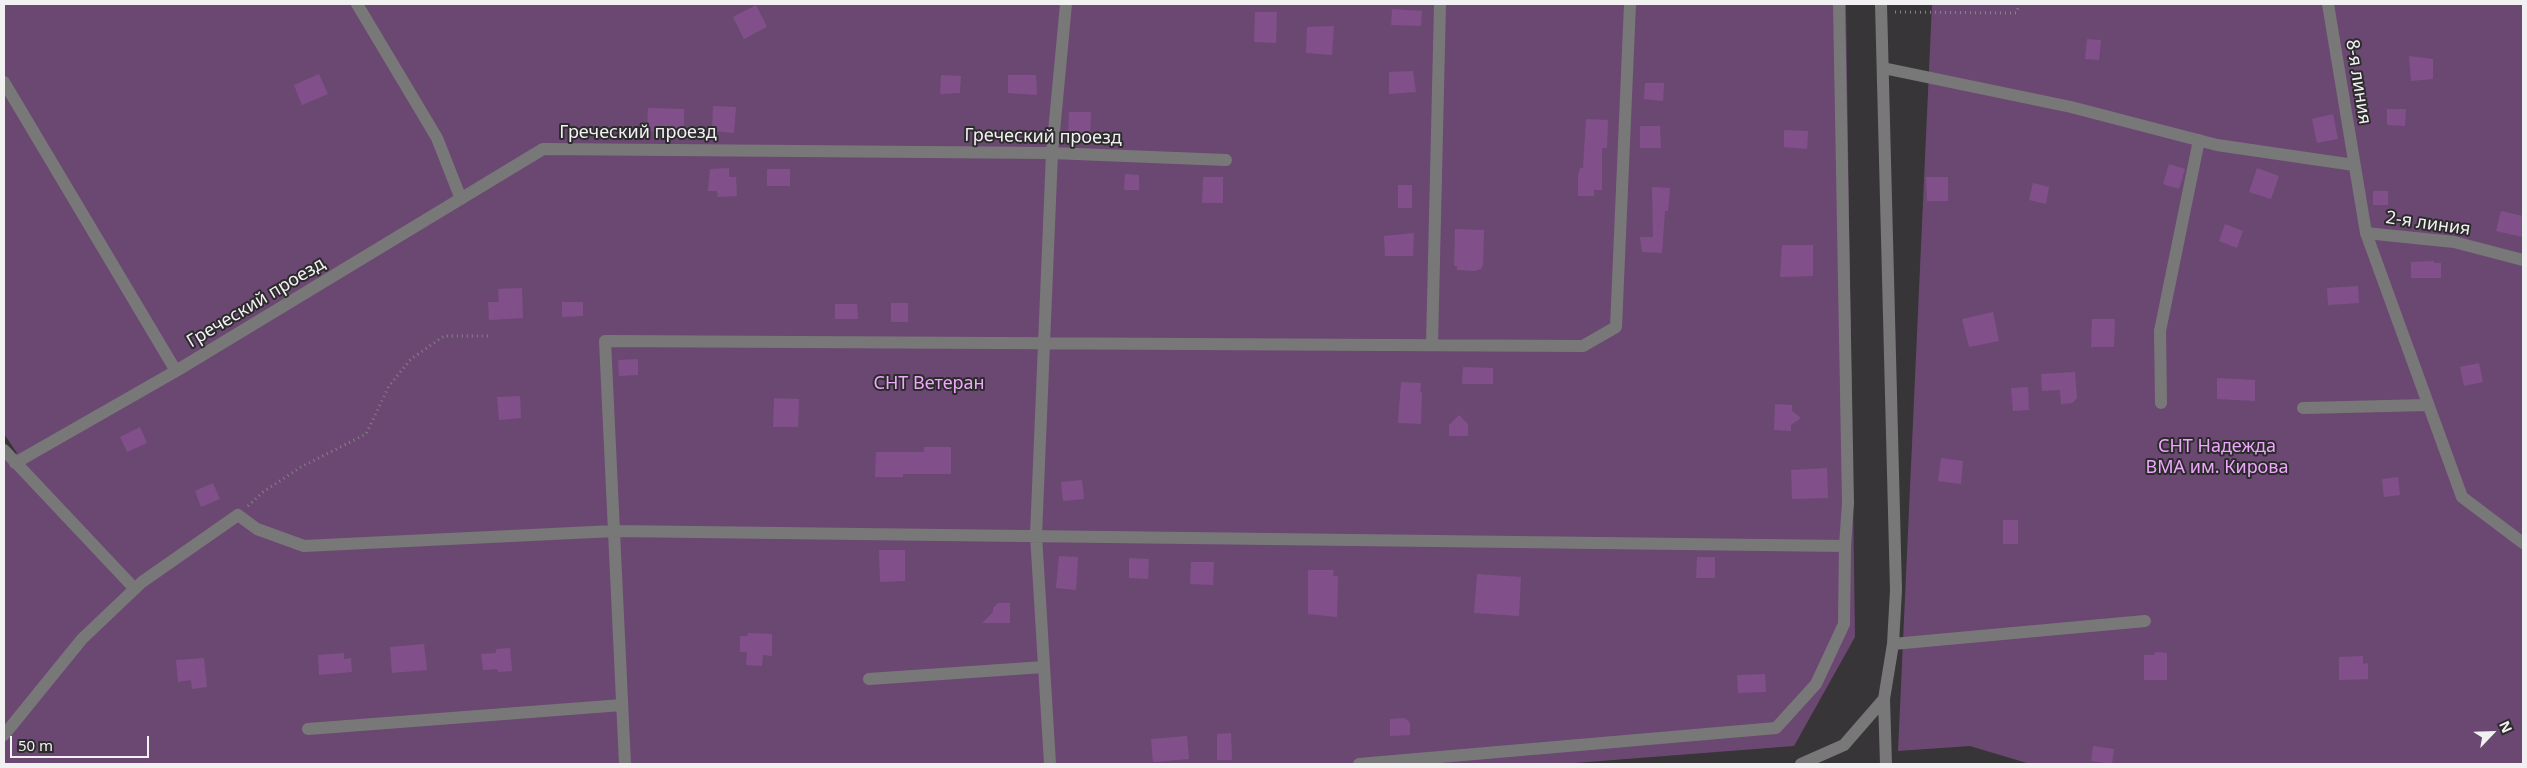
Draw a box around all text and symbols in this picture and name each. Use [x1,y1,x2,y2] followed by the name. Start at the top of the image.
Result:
[2341,38,2375,126] street label: 8-я линия
[559,122,717,144] street label: Греческий проезд
[964,125,1122,149] street label: Греческий проезд
[2384,207,2472,241] street label: 2-я линия
[183,253,329,353] street label: Греческий проезд
[873,373,985,395] park label: СНТ Ветеран
[2146,436,2288,478] park label: СНТ Надежда ВМА им. Кирова
[2467,708,2517,758] north arrow
[2495,718,2517,736] text: N
[12,726,151,758] scale bar
[18,735,53,755] text: 50 m

